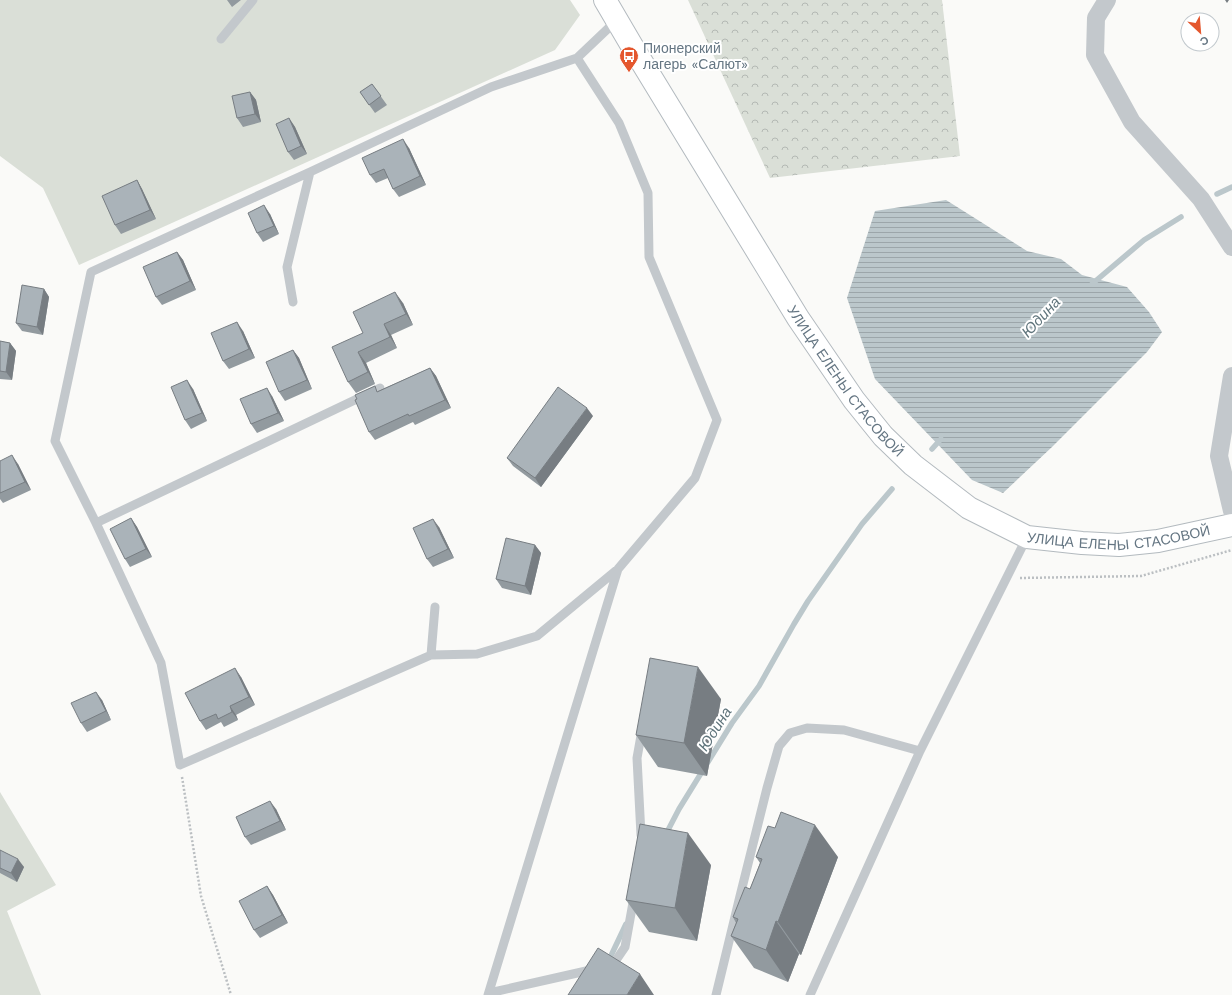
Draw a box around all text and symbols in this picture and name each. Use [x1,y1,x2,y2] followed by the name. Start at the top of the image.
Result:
[1180,12,1220,52] north arrow
[1198,33,1211,48] text: С
[643,40,748,72] place label: Пионерский лагерь «Салют»
[618,45,640,73] bus stop icon: Пионерский лагерь «Салют»
[1018,293,1064,341] water label: Юдина
[784,302,908,460] street label: УЛИЦА ЕЛЕНЫ СТАСОВОЙ
[1026,521,1212,553] street label: УЛИЦА ЕЛЕНЫ СТАСОВОЙ
[694,704,736,754] water label: Юдина

